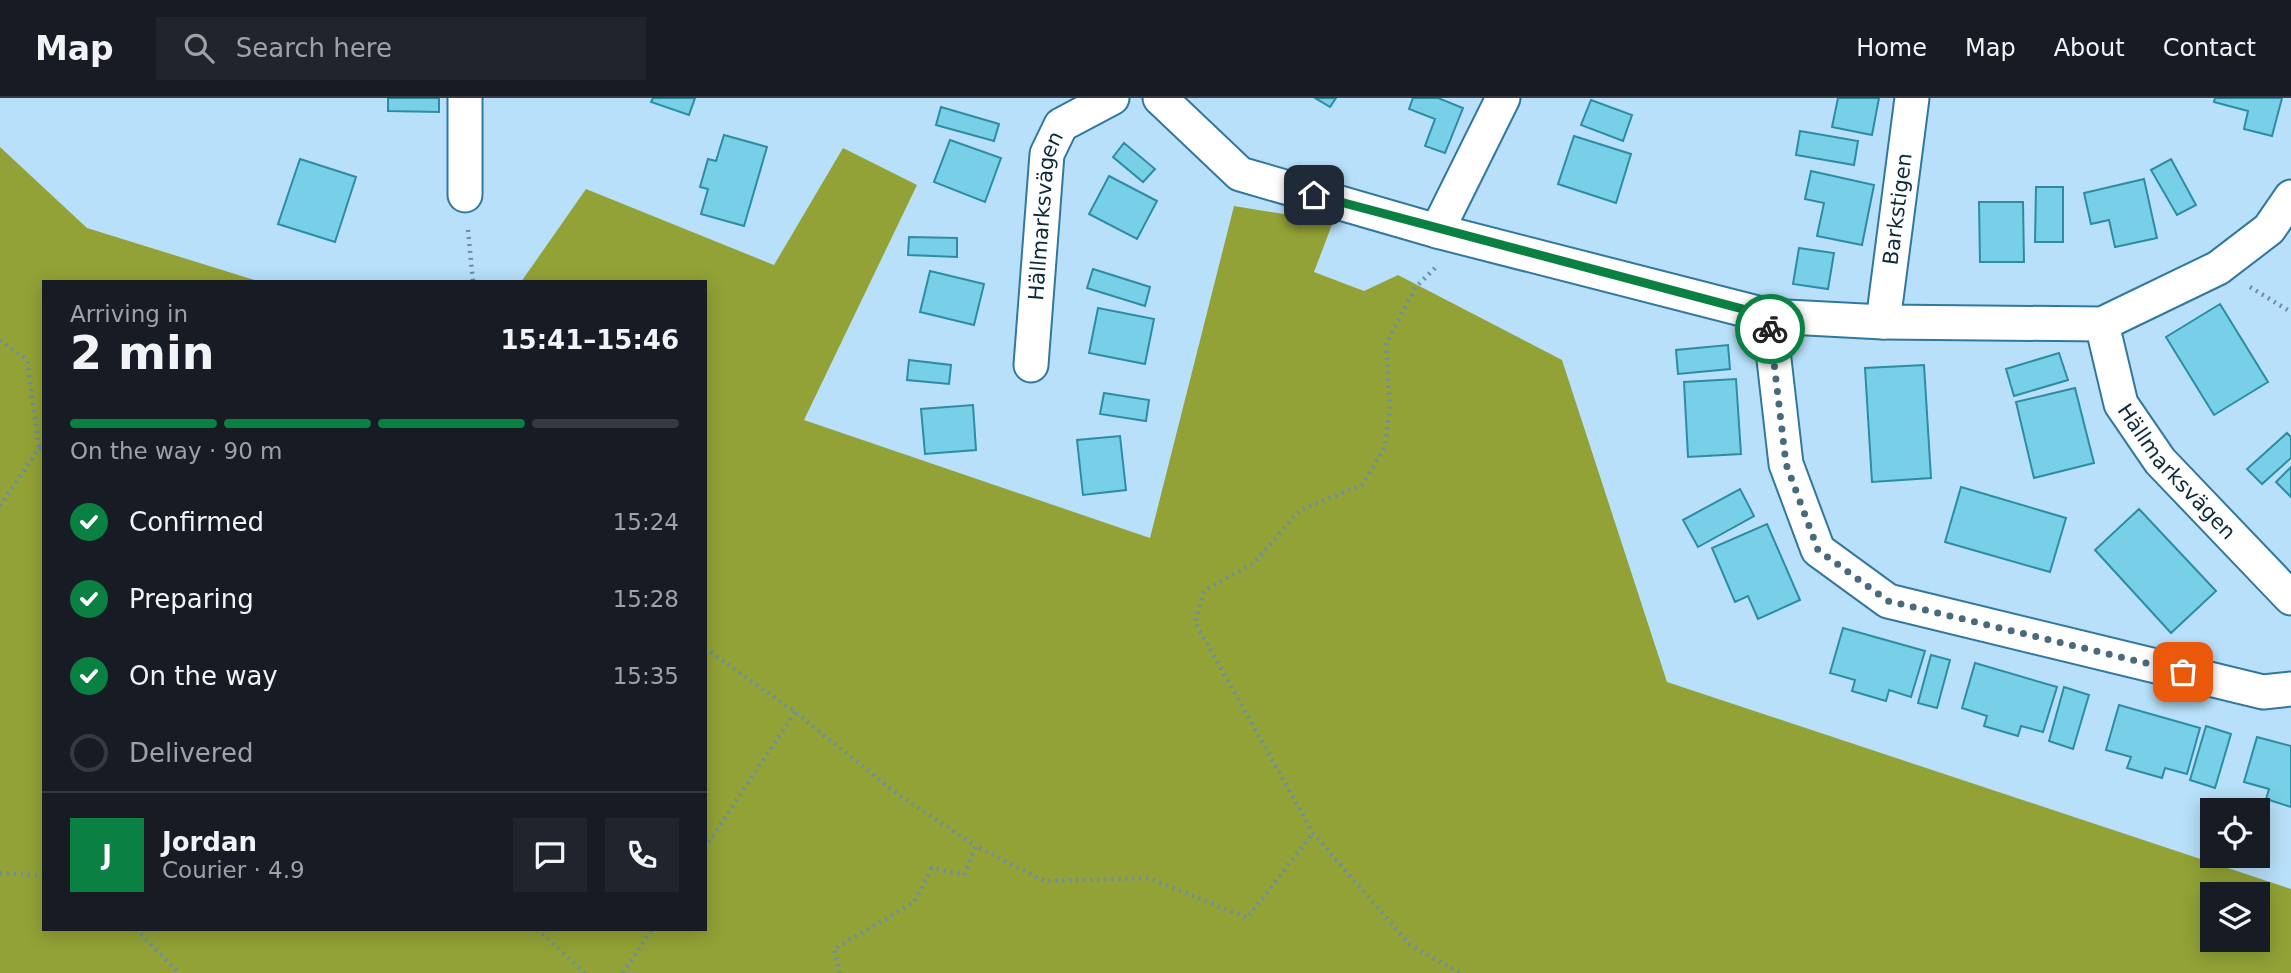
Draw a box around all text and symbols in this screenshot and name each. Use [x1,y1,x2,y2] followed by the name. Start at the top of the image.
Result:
[156,17,646,80] search box
[35,29,114,68] text: Map
[180,29,218,67] icon: search
[236,33,392,63] text: Search here
[1856,34,1927,62] text: Home
[1965,34,2016,62] text: Map
[2054,34,2125,62] text: About
[2163,34,2256,62] text: Contact
[1024,128,1068,301] street label: Hällmarksvägen
[1878,152,1917,266] street label: Barkstigen
[1284,165,1344,225] pin
[1295,176,1333,214] icon: home
[1735,294,1805,364] courier
[70,301,188,327] text: Arriving in
[1751,310,1789,348] icon: bike
[500,325,679,355] text: 15:41–15:46
[70,326,214,380] text: 2 min
[2113,399,2240,544] street label: Hällmarksvägen
[70,438,282,464] text: On the way · 90 m
[70,503,108,541] icon: check
[129,507,264,537] text: Confirmed
[613,509,679,535] text: 15:24
[70,580,108,618] icon: check
[129,584,254,614] text: Preparing
[613,586,679,612] text: 15:28
[2153,642,2213,702] pin
[2164,653,2202,691] icon: bag
[70,657,108,695] icon: check
[129,661,278,691] text: On the way
[613,663,679,689] text: 15:35
[129,738,253,768] text: Delivered
[2200,798,2270,952] map controls
[2200,798,2270,868] button: locate
[513,818,587,892] button: chat
[605,818,679,892] button: phone
[162,827,257,857] text: Jordan
[102,840,112,870] text: J
[162,857,305,883] text: Courier · 4.9
[2200,882,2270,952] button: layers

